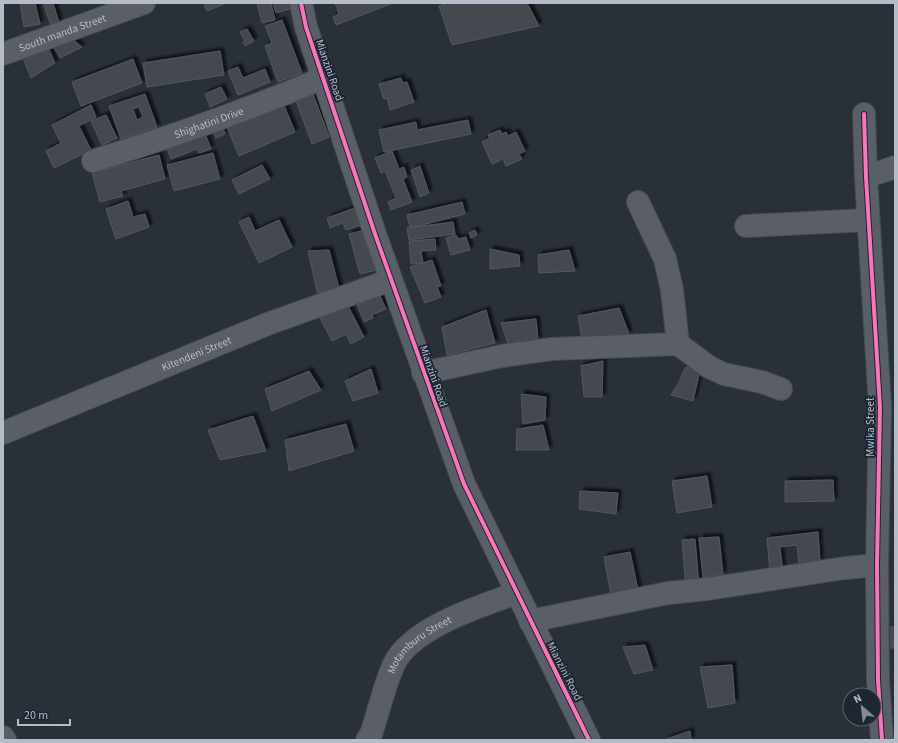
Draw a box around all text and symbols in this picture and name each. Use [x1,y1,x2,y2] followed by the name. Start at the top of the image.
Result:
[17,10,108,56] street label: South manda Street
[312,37,347,103] street label: Mianzini Road
[172,103,246,142] street label: Shighatini Drive
[159,333,234,375] street label: Kitendeni Street
[416,343,451,409] street label: Mianzini Road
[863,397,878,457] street label: Mwika Street
[384,612,454,676] street label: Motamburu Street
[543,639,586,703] street label: Mianzini Road
[842,687,882,727] north arrow
[851,690,864,707] text: N
[18,701,70,727] scale bar
[24,707,48,724] text: 20 m

